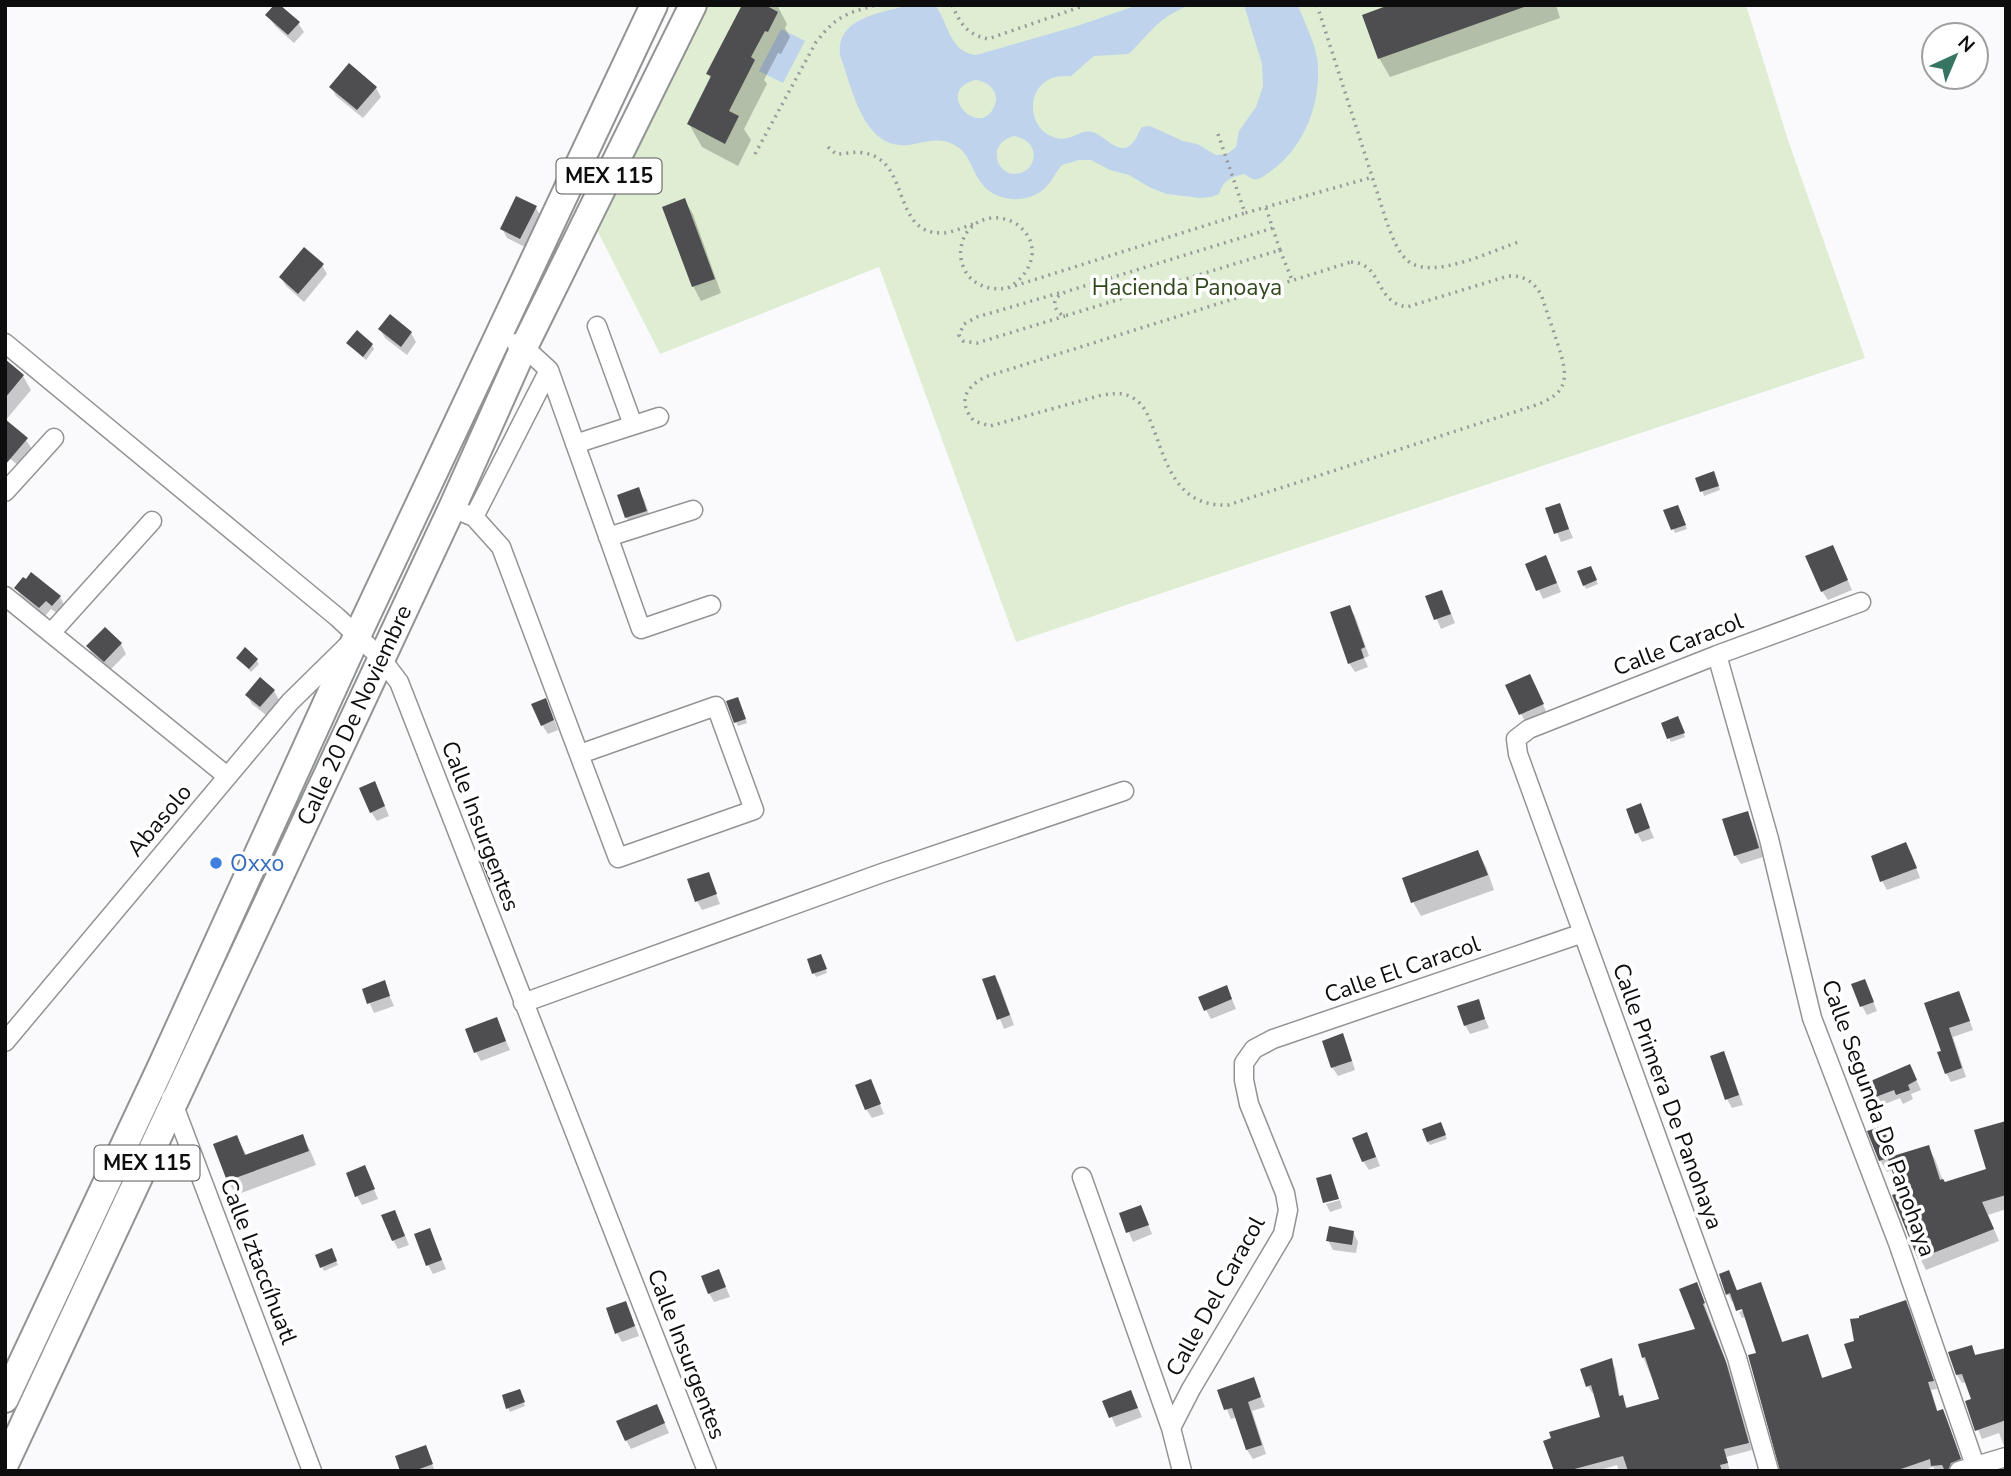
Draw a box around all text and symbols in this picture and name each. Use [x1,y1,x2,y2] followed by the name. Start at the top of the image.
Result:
[1920,21,1990,91] north arrow
[1952,30,1980,59] text: N
[556,158,662,194] road number: MEX 115
[1092,272,1282,303] park label: Hacienda Panoaya
[290,600,419,831] street label: Calle 20 De Noviembre
[1609,605,1748,683] street label: Calle Caracol
[434,737,527,916] street label: Calle Insurgentes
[120,778,199,863] street label: Abasolo
[230,848,284,879] place label: Oxxo
[208,855,224,871] marker: Oxxo
[1320,928,1484,1011] street label: Calle El Caracol
[1605,959,1730,1234] street label: Calle Primera De Panohaya
[1814,975,1943,1261] street label: Calle Segunda De Panohaya
[94,1146,200,1180] road number: MEX 115
[213,1174,305,1349] street label: Calle Iztaccíhuatl
[1159,1210,1272,1382] street label: Calle Del Caracol
[640,1265,733,1444] street label: Calle Insurgentes

